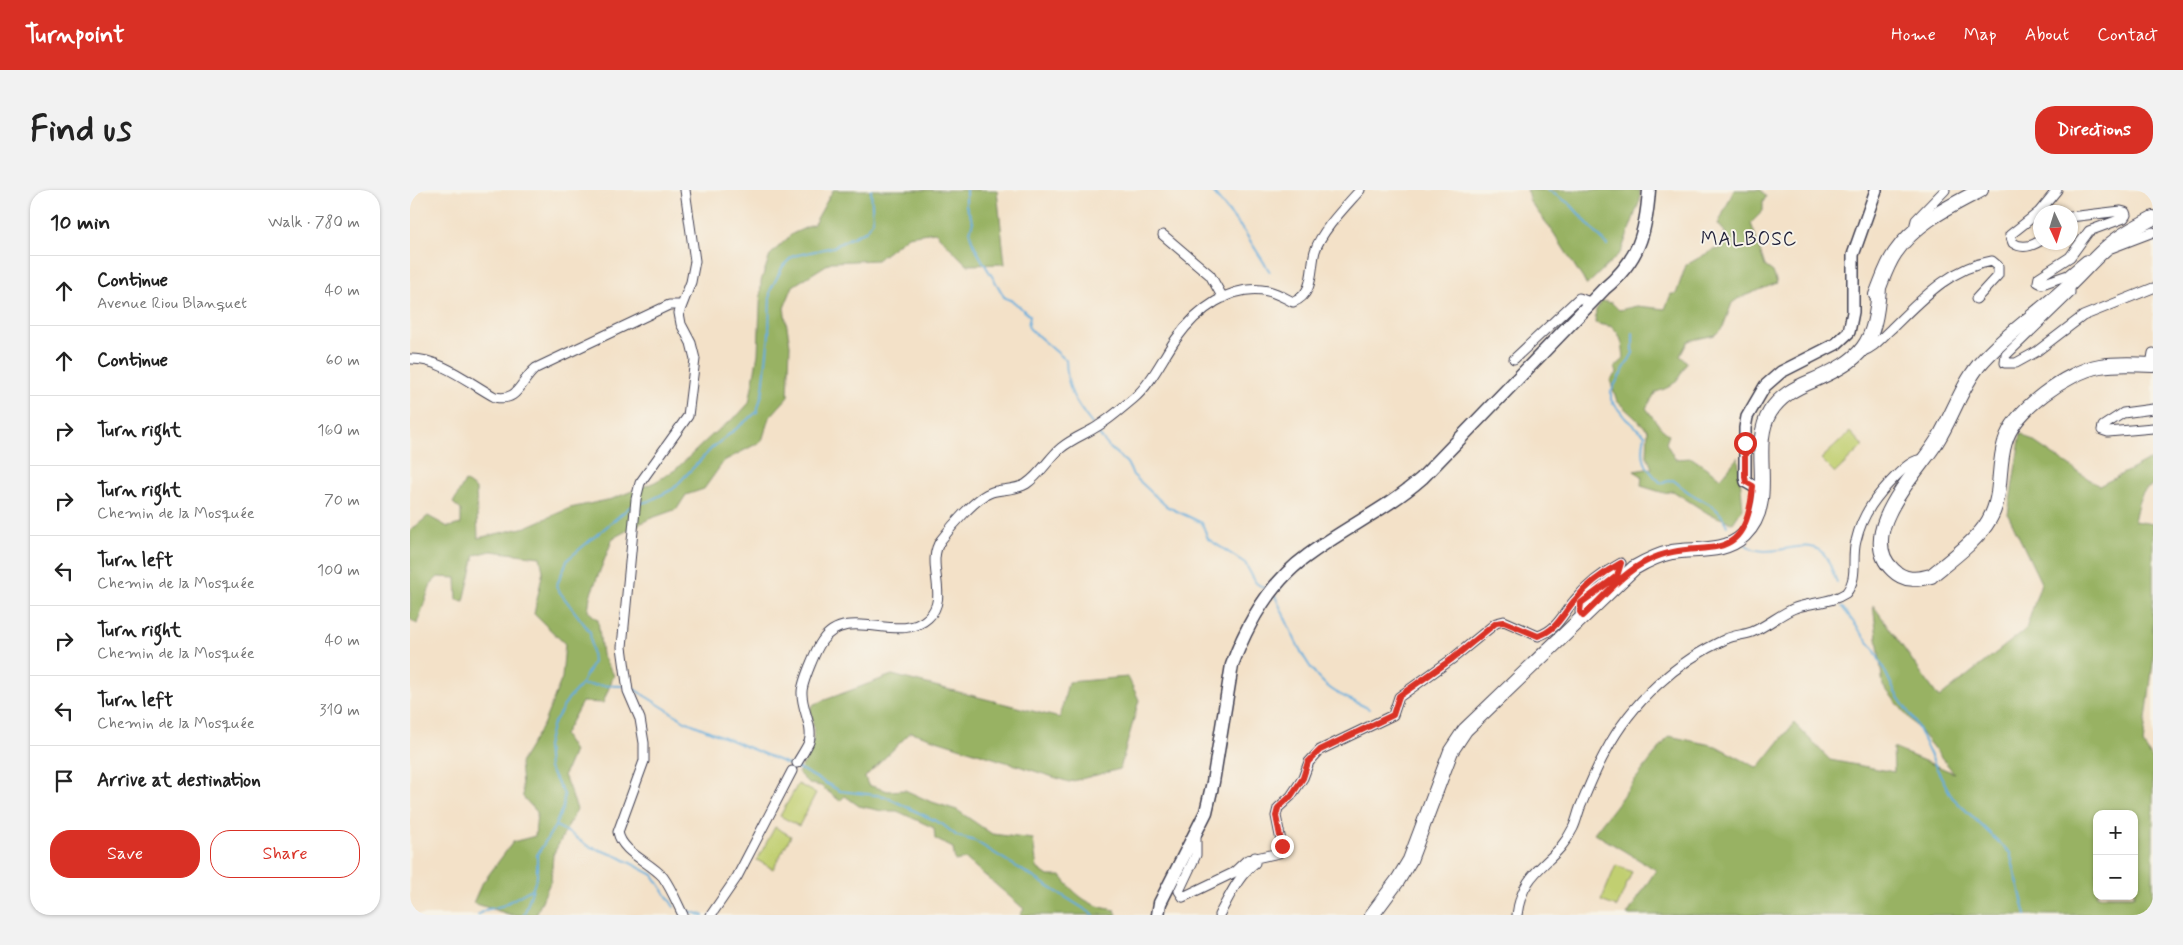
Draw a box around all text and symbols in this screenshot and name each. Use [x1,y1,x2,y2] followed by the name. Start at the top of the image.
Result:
[25,20,125,51] text: Turnpoint
[1891,23,1936,47] text: Home
[1964,23,1997,47] text: Map
[2025,23,2069,47] text: About
[2097,23,2158,47] text: Contact
[2035,106,2153,154] button: Directions
[30,107,132,153] text: Find us
[2033,205,2078,250] north arrow
[50,209,110,237] text: 10 min
[268,212,360,233] text: Walk · 780 m
[1701,227,1797,252] district label: MALBOSC
[97,268,168,293] text: Continue
[50,277,78,305] icon: ahead
[324,280,360,301] text: 40 m
[97,293,247,314] text: Avenue Riou Blanquet
[50,347,78,375] icon: ahead
[97,348,168,373] text: Continue
[326,350,360,371] text: 60 m
[50,417,78,445] icon: right
[97,418,181,443] text: Turn right
[317,420,360,441] text: 160 m
[1734,432,1757,455] route start
[97,478,181,503] text: Turn right
[50,487,78,515] icon: right
[324,490,360,511] text: 70 m
[97,503,255,524] text: Chemin de la Mosquée
[97,548,173,573] text: Turn left
[50,557,78,585] icon: left
[317,560,360,581] text: 100 m
[97,573,255,594] text: Chemin de la Mosquée
[97,618,181,643] text: Turn right
[50,627,78,655] icon: right
[324,630,360,651] text: 40 m
[97,643,255,664] text: Chemin de la Mosquée
[97,688,173,713] text: Turn left
[50,697,78,725] icon: left
[319,700,360,721] text: 310 m
[97,713,255,734] text: Chemin de la Mosquée
[50,767,78,795] icon: arrive
[97,768,261,793] text: Arrive at destination
[2093,810,2138,900] map controls
[2093,810,2138,855] button: +
[50,830,200,878] button: Save
[210,830,360,878] button: Share
[1271,835,1294,858] route end
[2093,855,2138,900] button: −

